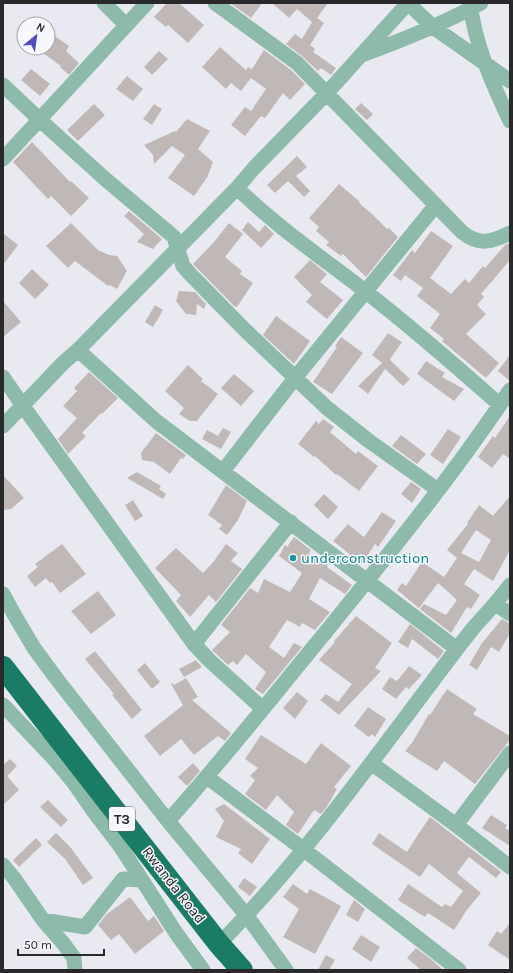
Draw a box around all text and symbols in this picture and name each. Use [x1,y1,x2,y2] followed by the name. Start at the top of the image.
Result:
[16,16,56,56] north arrow
[34,20,47,35] text: N
[301,549,429,567] place label: underconstruction
[288,553,298,563] marker: underconstruction
[109,807,135,831] road number: T3
[138,843,210,927] street label: Rwanda Road
[18,931,104,957] scale bar
[24,938,52,952] text: 50 m

